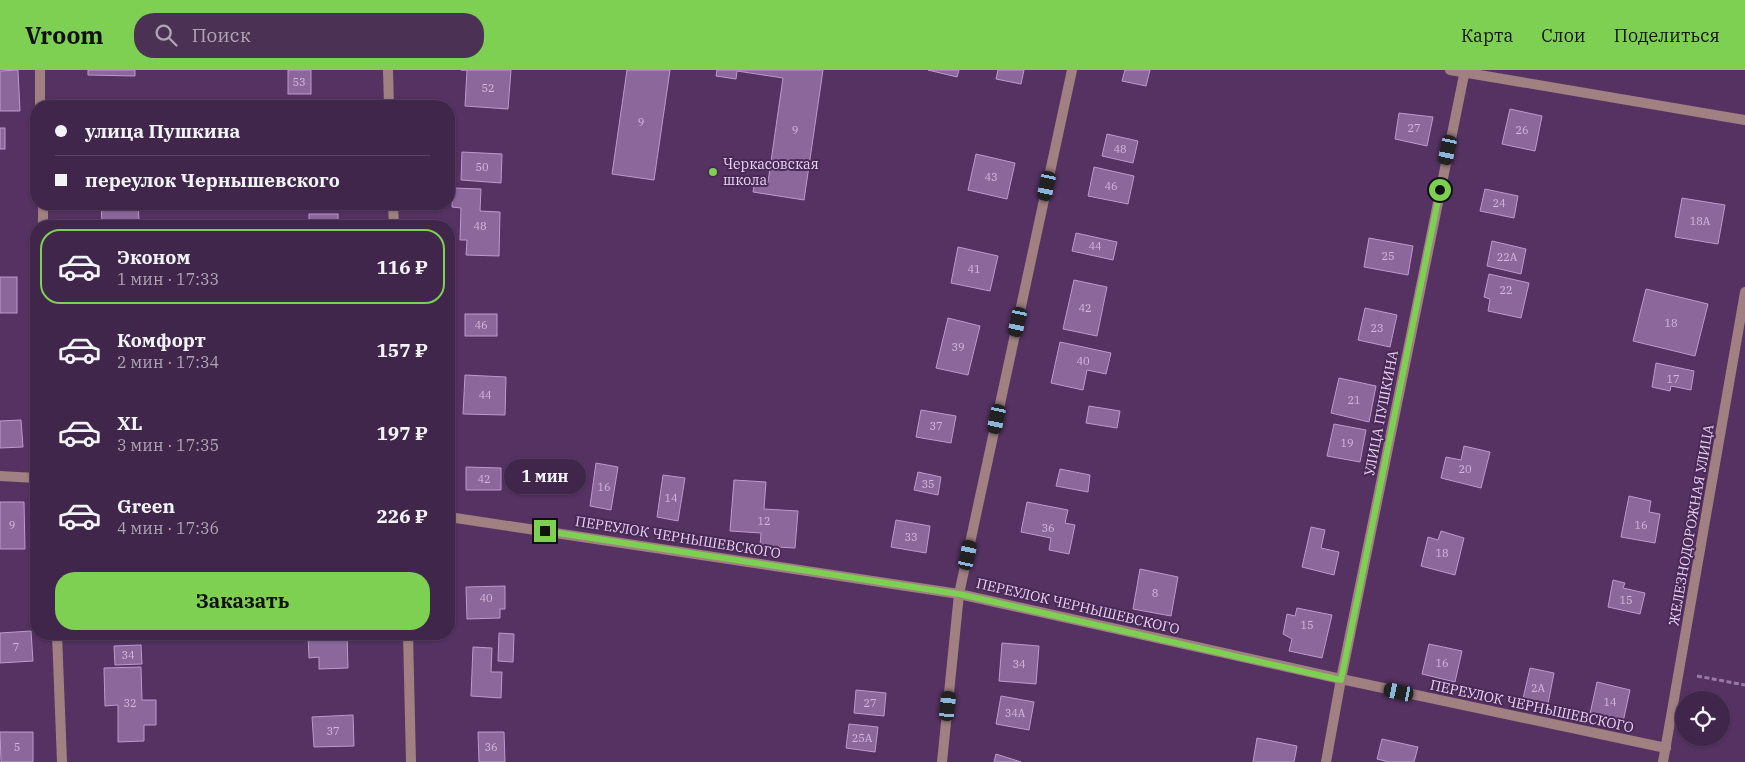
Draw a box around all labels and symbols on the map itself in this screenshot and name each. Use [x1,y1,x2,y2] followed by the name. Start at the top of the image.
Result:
[292,75,306,89] house number: 53
[481,81,495,95] house number: 52
[638,115,644,129] house number: 9
[1407,121,1421,135] house number: 27
[792,123,798,137] house number: 9
[1515,123,1529,137] house number: 26
[1437,134,1458,166] car
[1113,142,1127,156] house number: 48
[723,155,819,189] place label: Черкасовская школа
[475,160,489,174] house number: 50
[707,166,719,178] marker: Черкасовская школа
[984,170,998,184] house number: 43
[1036,170,1057,202] car
[1104,179,1118,193] house number: 46
[1429,179,1451,201] route start
[1492,196,1506,210] house number: 24
[1690,214,1711,228] house number: 18А
[473,219,487,233] house number: 48
[1088,239,1102,253] house number: 44
[1381,249,1395,263] house number: 25
[1497,250,1518,264] house number: 22А
[967,262,981,276] house number: 41
[1499,283,1513,297] house number: 22
[1078,301,1092,315] house number: 42
[1007,306,1028,338] car
[1664,316,1678,330] house number: 18
[474,318,488,332] house number: 46
[1370,321,1384,335] house number: 23
[951,340,965,354] house number: 39
[1360,348,1402,477] street label: УЛИЦА ПУШКИНА
[1076,354,1090,368] house number: 40
[1666,372,1680,386] house number: 17
[478,388,492,402] house number: 44
[1347,393,1361,407] house number: 21
[986,403,1007,435] car
[929,419,943,433] house number: 37
[1664,422,1718,627] street label: ЖЕЛЕЗНОДОРОЖНАЯ УЛИЦА
[1340,436,1354,450] house number: 19
[504,458,586,494] callout: 1 мин
[1458,462,1472,476] house number: 20
[477,472,491,486] house number: 42
[921,477,935,491] house number: 35
[597,480,611,494] house number: 16
[664,491,678,505] house number: 14
[574,512,782,562] street label: ПЕРЕУЛОК ЧЕРНЫШЕВСКОГО
[757,514,771,528] house number: 12
[9,518,15,532] house number: 9
[1634,518,1648,532] house number: 16
[534,520,556,542] route end
[1041,521,1055,535] house number: 36
[904,530,918,544] house number: 33
[957,539,978,571] car
[1435,546,1449,560] house number: 18
[975,574,1181,638] street label: ПЕРЕУЛОК ЧЕРНЫШЕВСКОГО
[1152,586,1158,600] house number: 8
[479,591,493,605] house number: 40
[1619,593,1633,607] house number: 15
[1300,618,1314,632] house number: 15
[13,640,19,654] house number: 7
[121,648,135,662] house number: 34
[1435,656,1449,670] house number: 16
[1012,657,1026,671] house number: 34
[1428,676,1636,736] street label: ПЕРЕУЛОК ЧЕРНЫШЕВСКОГО
[1531,681,1546,695] house number: 2А
[1382,682,1415,702] car
[938,690,957,722] car
[1603,695,1617,709] house number: 14
[123,696,137,710] house number: 32
[863,696,877,710] house number: 27
[1005,706,1026,720] house number: 34А
[326,724,340,738] house number: 37
[852,731,873,745] house number: 25А
[14,740,20,754] house number: 5
[484,740,498,754] house number: 36

